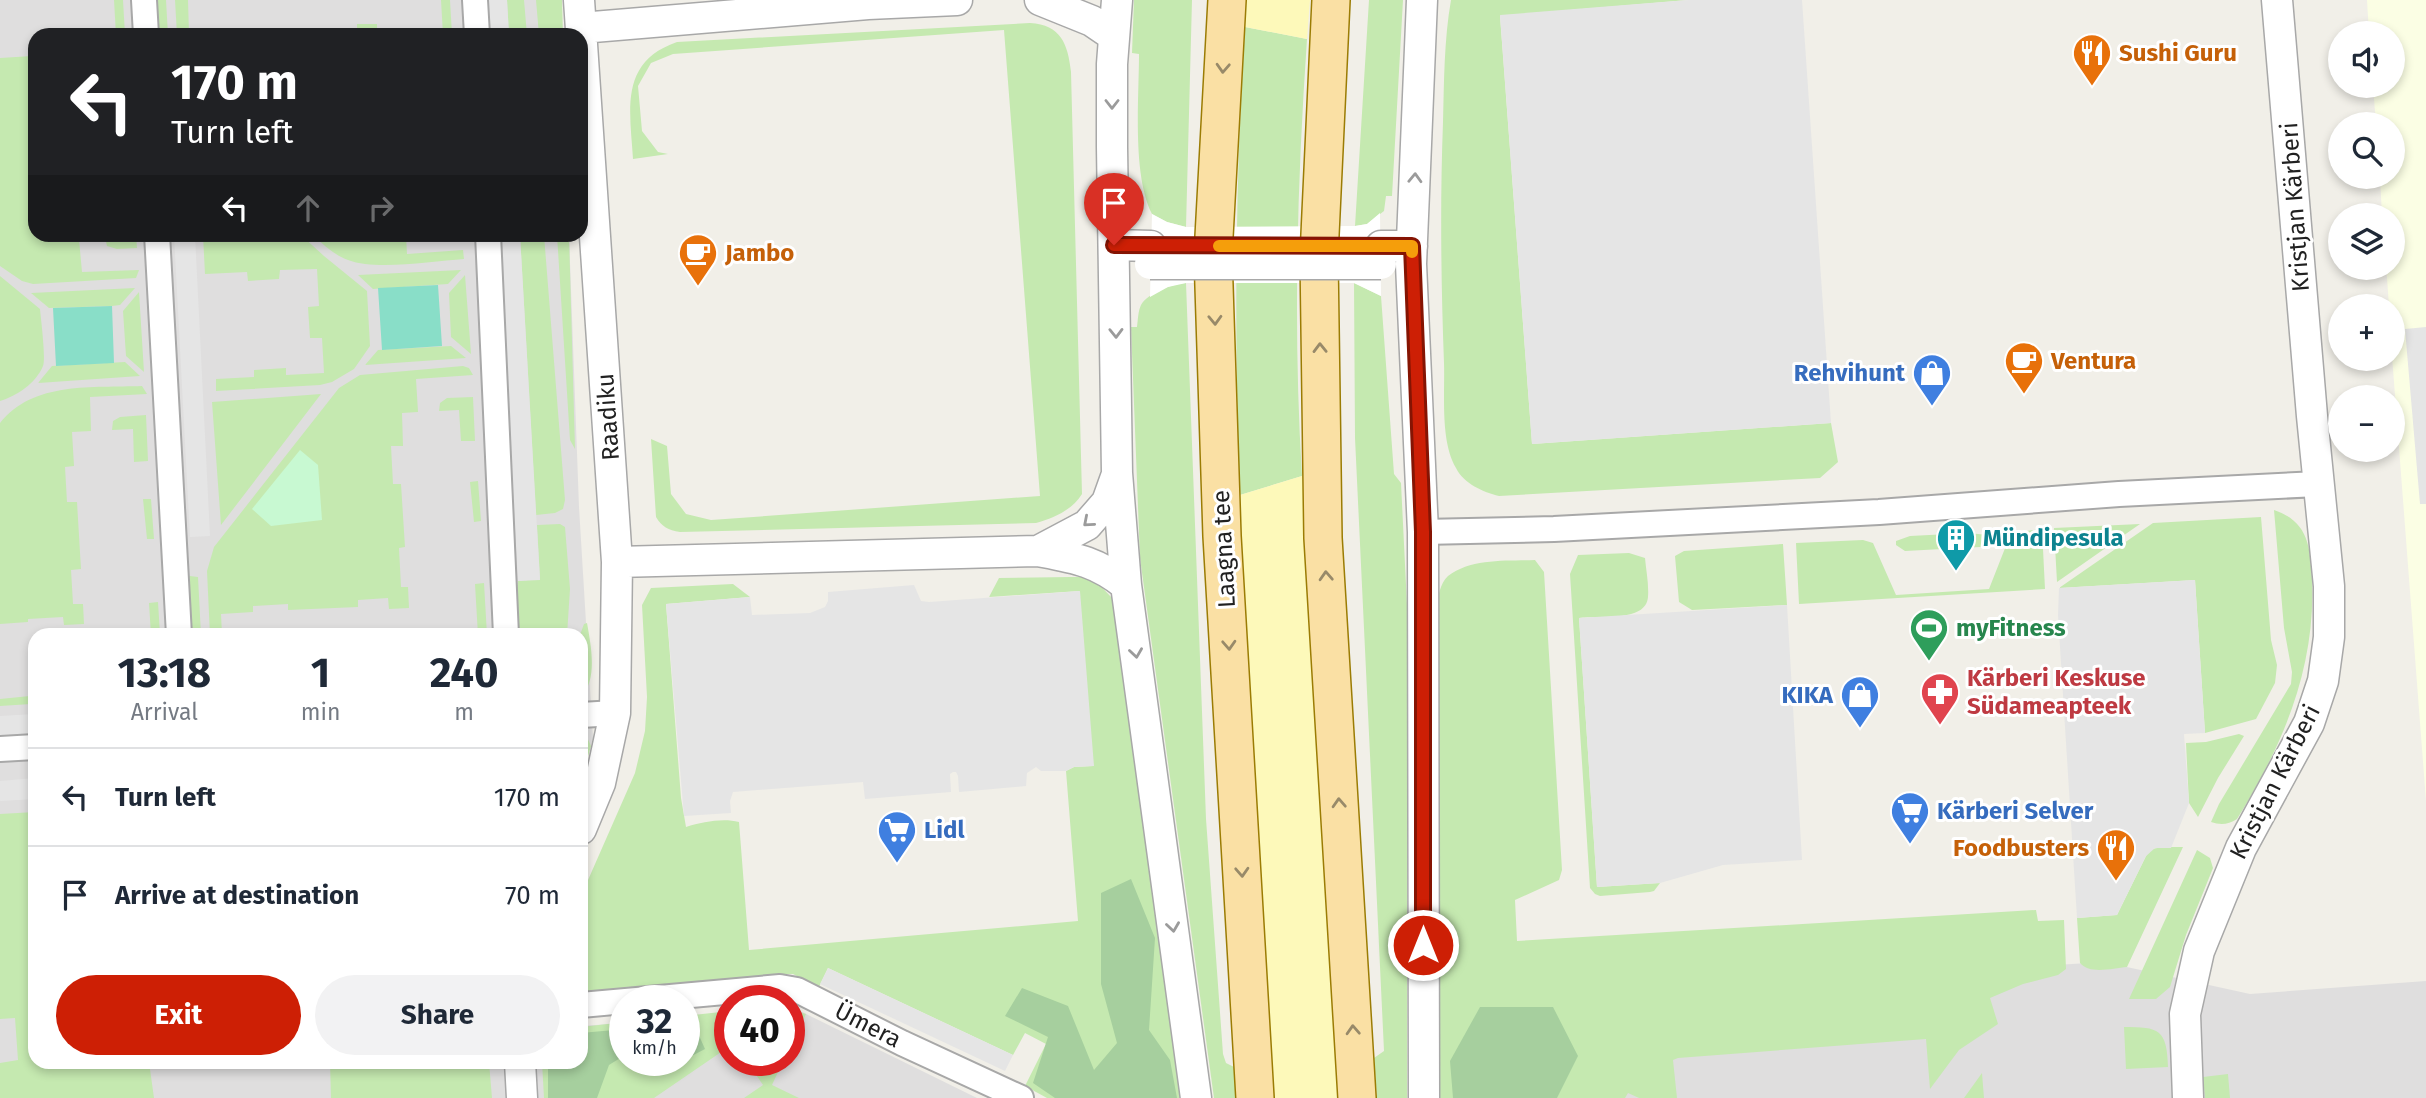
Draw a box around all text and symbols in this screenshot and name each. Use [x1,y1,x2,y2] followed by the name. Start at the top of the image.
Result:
[2328,21,2405,462] map controls
[2328,21,2405,98] button: sound
[2071,32,2113,87] restaurant icon: Sushi Guru
[2119,39,2237,67] place label: Sushi Guru
[171,53,298,112] text: 170 m
[56,56,147,147] icon: left
[1215,63,1230,74] one-way arrow
[1104,99,1120,110] one-way arrow
[2328,112,2405,189] button: search
[171,113,293,151] text: Turn left
[2275,121,2315,293] street label: Kristjan Kärberi
[1407,172,1422,183] one-way arrow
[1084,173,1144,245] pin
[1095,184,1133,222] icon: arrive
[216,189,254,227] icon: left
[289,189,327,227] icon: ahead
[362,189,400,227] icon: right
[2328,203,2405,280] button: layers
[677,232,719,287] cafe icon: Jambo
[724,239,794,267] place label: Jambo
[2328,294,2405,371] button: +
[1207,315,1223,326] one-way arrow
[1108,328,1124,338] one-way arrow
[2003,340,2045,395] cafe icon: Ventura
[1312,343,1328,353] one-way arrow
[2050,347,2136,375] place label: Ventura
[1911,352,1953,407] shop icon: Rehvihunt
[1794,359,1906,387] place label: Rehvihunt
[591,372,625,462] street label: Raadiku
[2328,385,2405,462] button: −
[1207,489,1241,609] street label: Laagna tee
[1084,513,1096,526] one-way arrow
[1935,517,1977,572] building icon: Mündipesula
[1983,524,2124,552] place label: Mündipesula
[1318,570,1333,581] one-way arrow
[1908,607,1950,662] sports icon: myFitness
[1956,614,2066,642] place label: myFitness
[1221,640,1236,651] one-way arrow
[1128,647,1143,658] one-way arrow
[117,648,211,698] text: 13:18
[311,648,330,698] text: 1
[430,648,499,698] text: 240
[1967,664,2146,720] place label: Kärberi Keskuse Südameapteek
[1919,671,1961,726] pharmacy icon: Kärberi Keskuse Südameapteek
[1839,674,1881,729] shop icon: KIKA
[1781,681,1834,709] place label: KIKA
[131,698,198,726] text: Arrival
[301,698,340,726] text: min
[454,698,474,726] text: m
[2224,700,2326,864] street label: Kristjan Kärberi
[56,778,94,816] icon: left
[115,782,216,813] text: Turn left
[494,782,560,813] text: 170 m
[1889,790,1931,845] supermarket icon: Kärberi Selver
[1332,797,1347,808] one-way arrow
[1937,797,2094,825] place label: Kärberi Selver
[876,809,918,864] supermarket icon: Lidl
[924,816,965,844] place label: Lidl
[2095,827,2137,882] restaurant icon: Foodbusters
[1953,834,2089,862] place label: Foodbusters
[1234,867,1249,878] one-way arrow
[56,876,94,914] icon: arrive
[115,880,359,911] text: Arrive at destination
[505,880,560,911] text: 70 m
[1386,908,1460,982] position arrow
[1165,921,1180,932] one-way arrow
[56,975,301,1055] button: Exit
[315,975,560,1055] button: Share
[714,985,805,1076] speed limit sign: 40
[830,996,906,1054] street label: Ümera
[637,1000,672,1042] text: 32
[1346,1024,1361,1035] one-way arrow
[632,1037,677,1059] text: km/h

